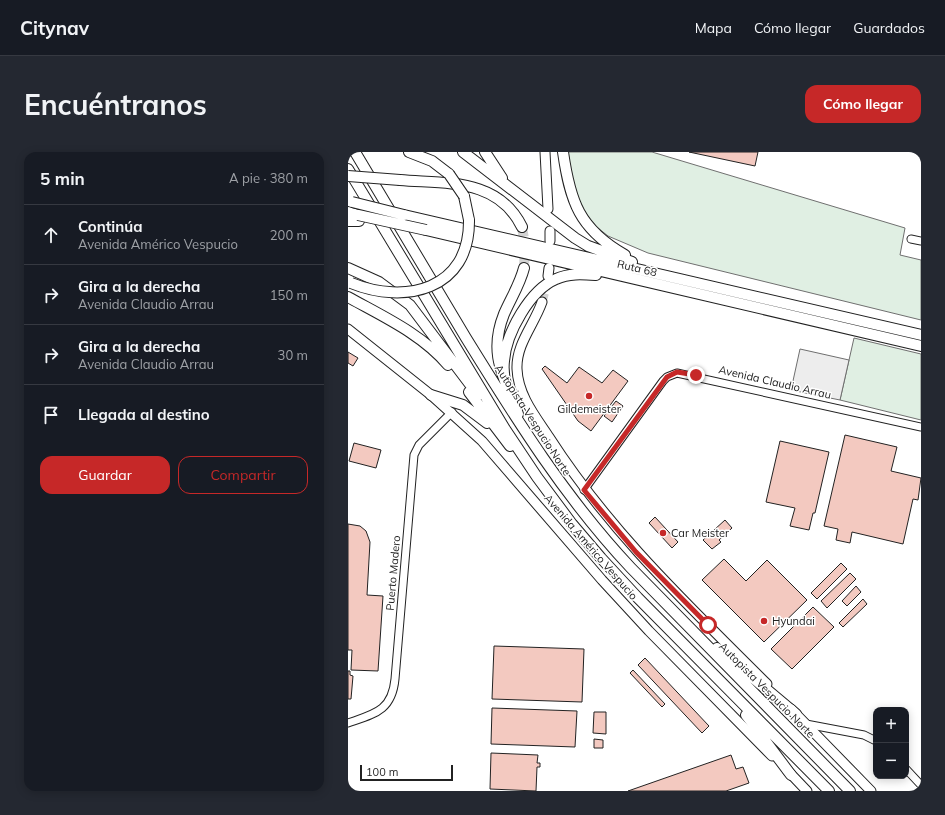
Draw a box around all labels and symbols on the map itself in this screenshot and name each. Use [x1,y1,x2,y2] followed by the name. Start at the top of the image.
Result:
[616,257,659,279] street label: Ruta 68
[492,362,574,478] street label: Autopista Vespucio Norte
[717,362,833,402] street label: Avenida Claudio Arrau
[687,366,705,384] route end
[584,391,594,401] marker: Gildemeister
[557,402,621,416] place label: Gildemeister
[541,491,641,603] street label: Avenida Américo Vespucio
[671,526,729,540] place label: Car Meister
[658,528,668,538] marker: Car Meister
[383,535,403,611] street label: Puerto Madero
[772,614,815,628] place label: Hyundai
[699,616,717,634] route start
[759,616,769,626] marker: Hyundai
[716,639,818,741] street label: Autopista Vespucio Norte
[360,763,453,782] scale bar

